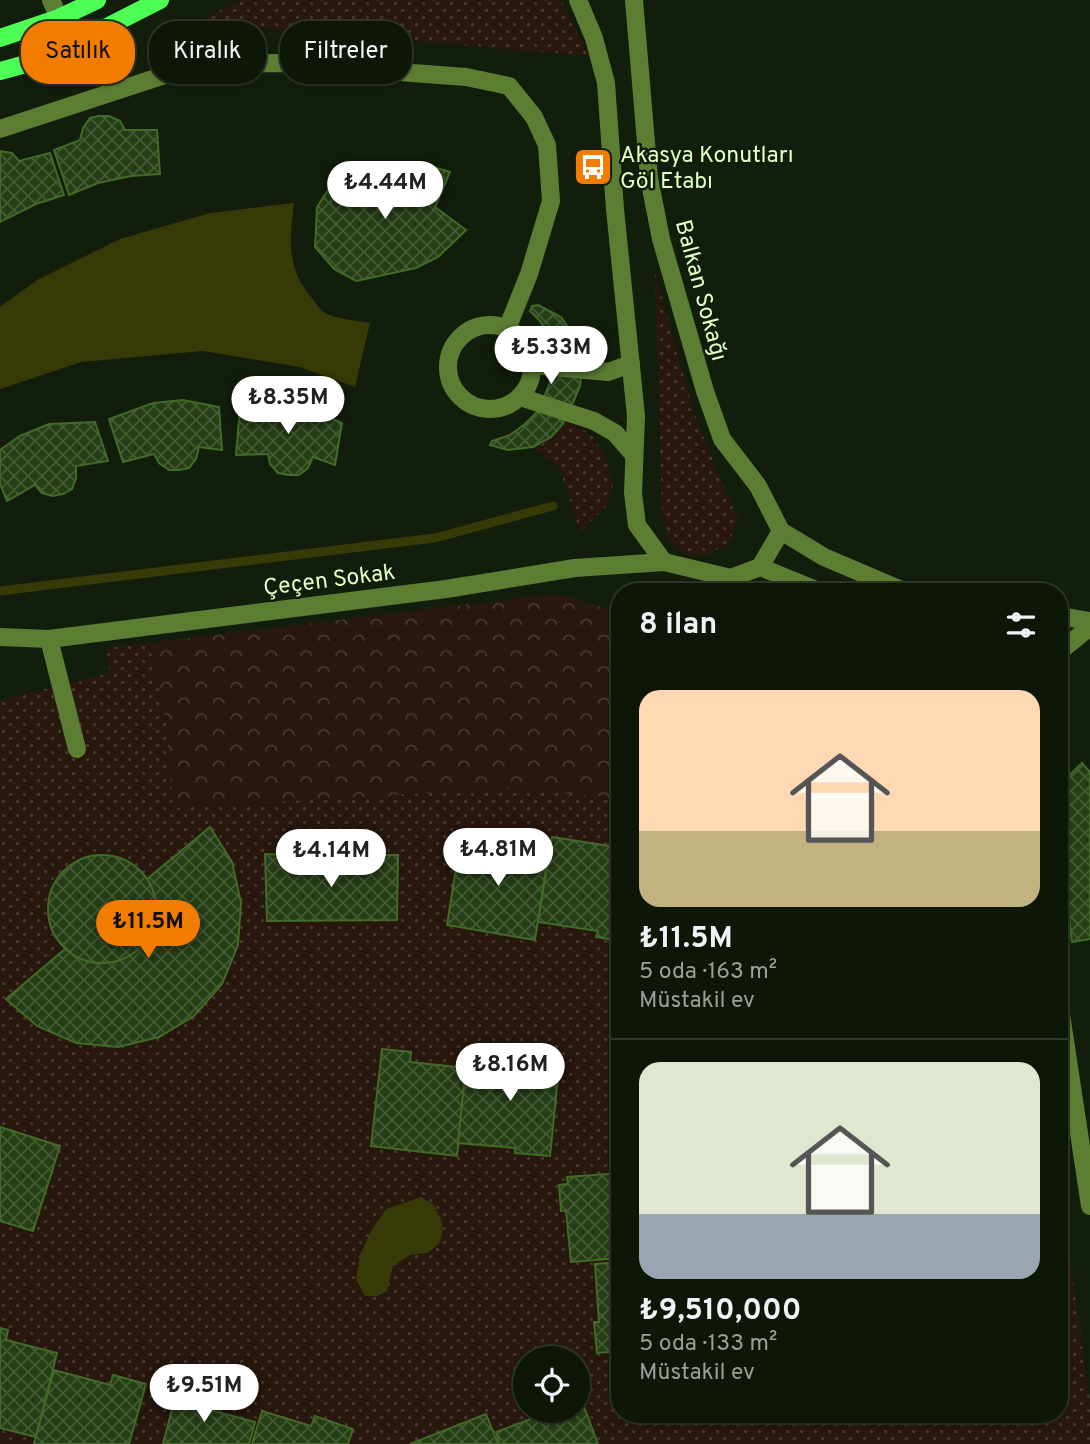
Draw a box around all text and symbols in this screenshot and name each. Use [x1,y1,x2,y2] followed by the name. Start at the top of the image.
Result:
[21,21,135,84] chip: Satılık
[149,21,266,84] chip: Kiralık
[280,21,412,84] chip: Filtreler
[620,142,794,197] place label: Akasya Konutları Göl Etabı
[572,146,614,188] bus stop icon: Akasya Konutları Göl Etabı
[328,162,442,221] pin: ₺4.44M
[343,169,427,198] text: ₺4.44M
[667,217,732,364] street label: Balkan Sokağı
[494,326,608,386] pin: ₺5.33M
[511,334,591,363] text: ₺5.33M
[231,376,345,436] pin: ₺8.35M
[247,384,329,413] text: ₺8.35M
[262,559,397,604] street label: Çeçen Sokak
[1002,606,1040,644] icon: filters
[639,607,717,644] text: 8 ilan
[777,735,903,861] icon: home
[441,828,555,888] pin: ₺4.81M
[274,830,388,889] pin: ₺4.14M
[459,836,537,865] text: ₺4.81M
[292,837,370,866] text: ₺4.14M
[91,900,205,960] pin: ₺11.5M
[112,908,184,937] text: ₺11.5M
[639,921,733,958] text: ₺11.5M
[639,958,777,987] text: 5 oda · 163 m²
[639,987,755,1016] text: Müstakil ev
[453,1044,567,1103] pin: ₺8.16M
[472,1051,548,1080] text: ₺8.16M
[777,1107,903,1233] icon: home
[639,1293,802,1330] text: ₺9,510,000
[639,1330,777,1359] text: 5 oda · 133 m²
[513,1346,590,1423] map controls
[513,1346,590,1423] button: locate
[639,1359,755,1388] text: Müstakil ev
[147,1364,261,1424] pin: ₺9.51M
[166,1372,242,1401] text: ₺9.51M

